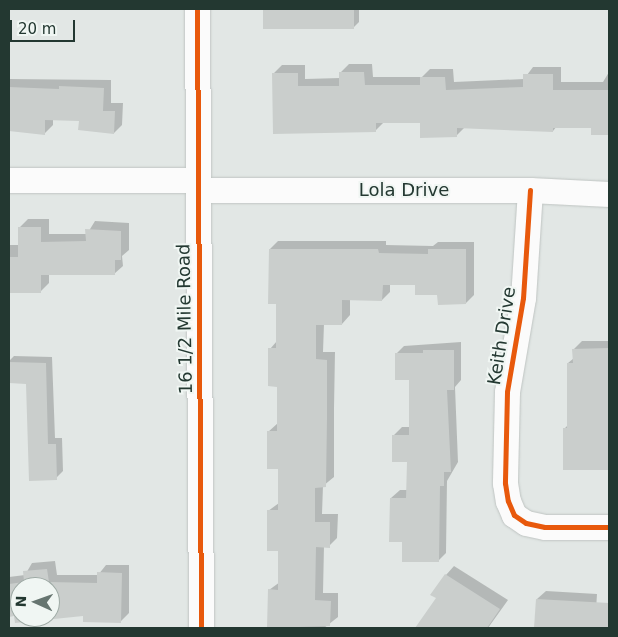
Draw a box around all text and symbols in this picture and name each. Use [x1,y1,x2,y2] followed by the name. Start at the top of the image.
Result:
[12,10,78,42] scale bar
[18,20,56,38] text: 20 m
[359,179,449,201] street label: Lola Drive
[173,243,197,395] street label: 16 1/2 Mile Road
[484,285,520,387] street label: Keith Drive
[10,577,60,627] north arrow
[13,595,29,608] text: N

